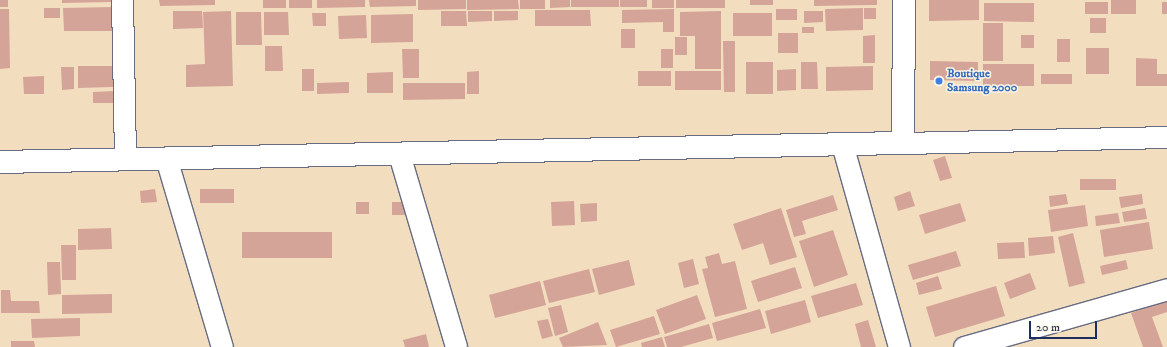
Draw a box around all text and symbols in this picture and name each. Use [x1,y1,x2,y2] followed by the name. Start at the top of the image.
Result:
[947,67,1017,95] place label: Boutique Samsung 2000
[934,76,944,86] marker: Boutique Samsung 2000
[1031,313,1099,339] scale bar
[1036,320,1060,335] text: 20 m

